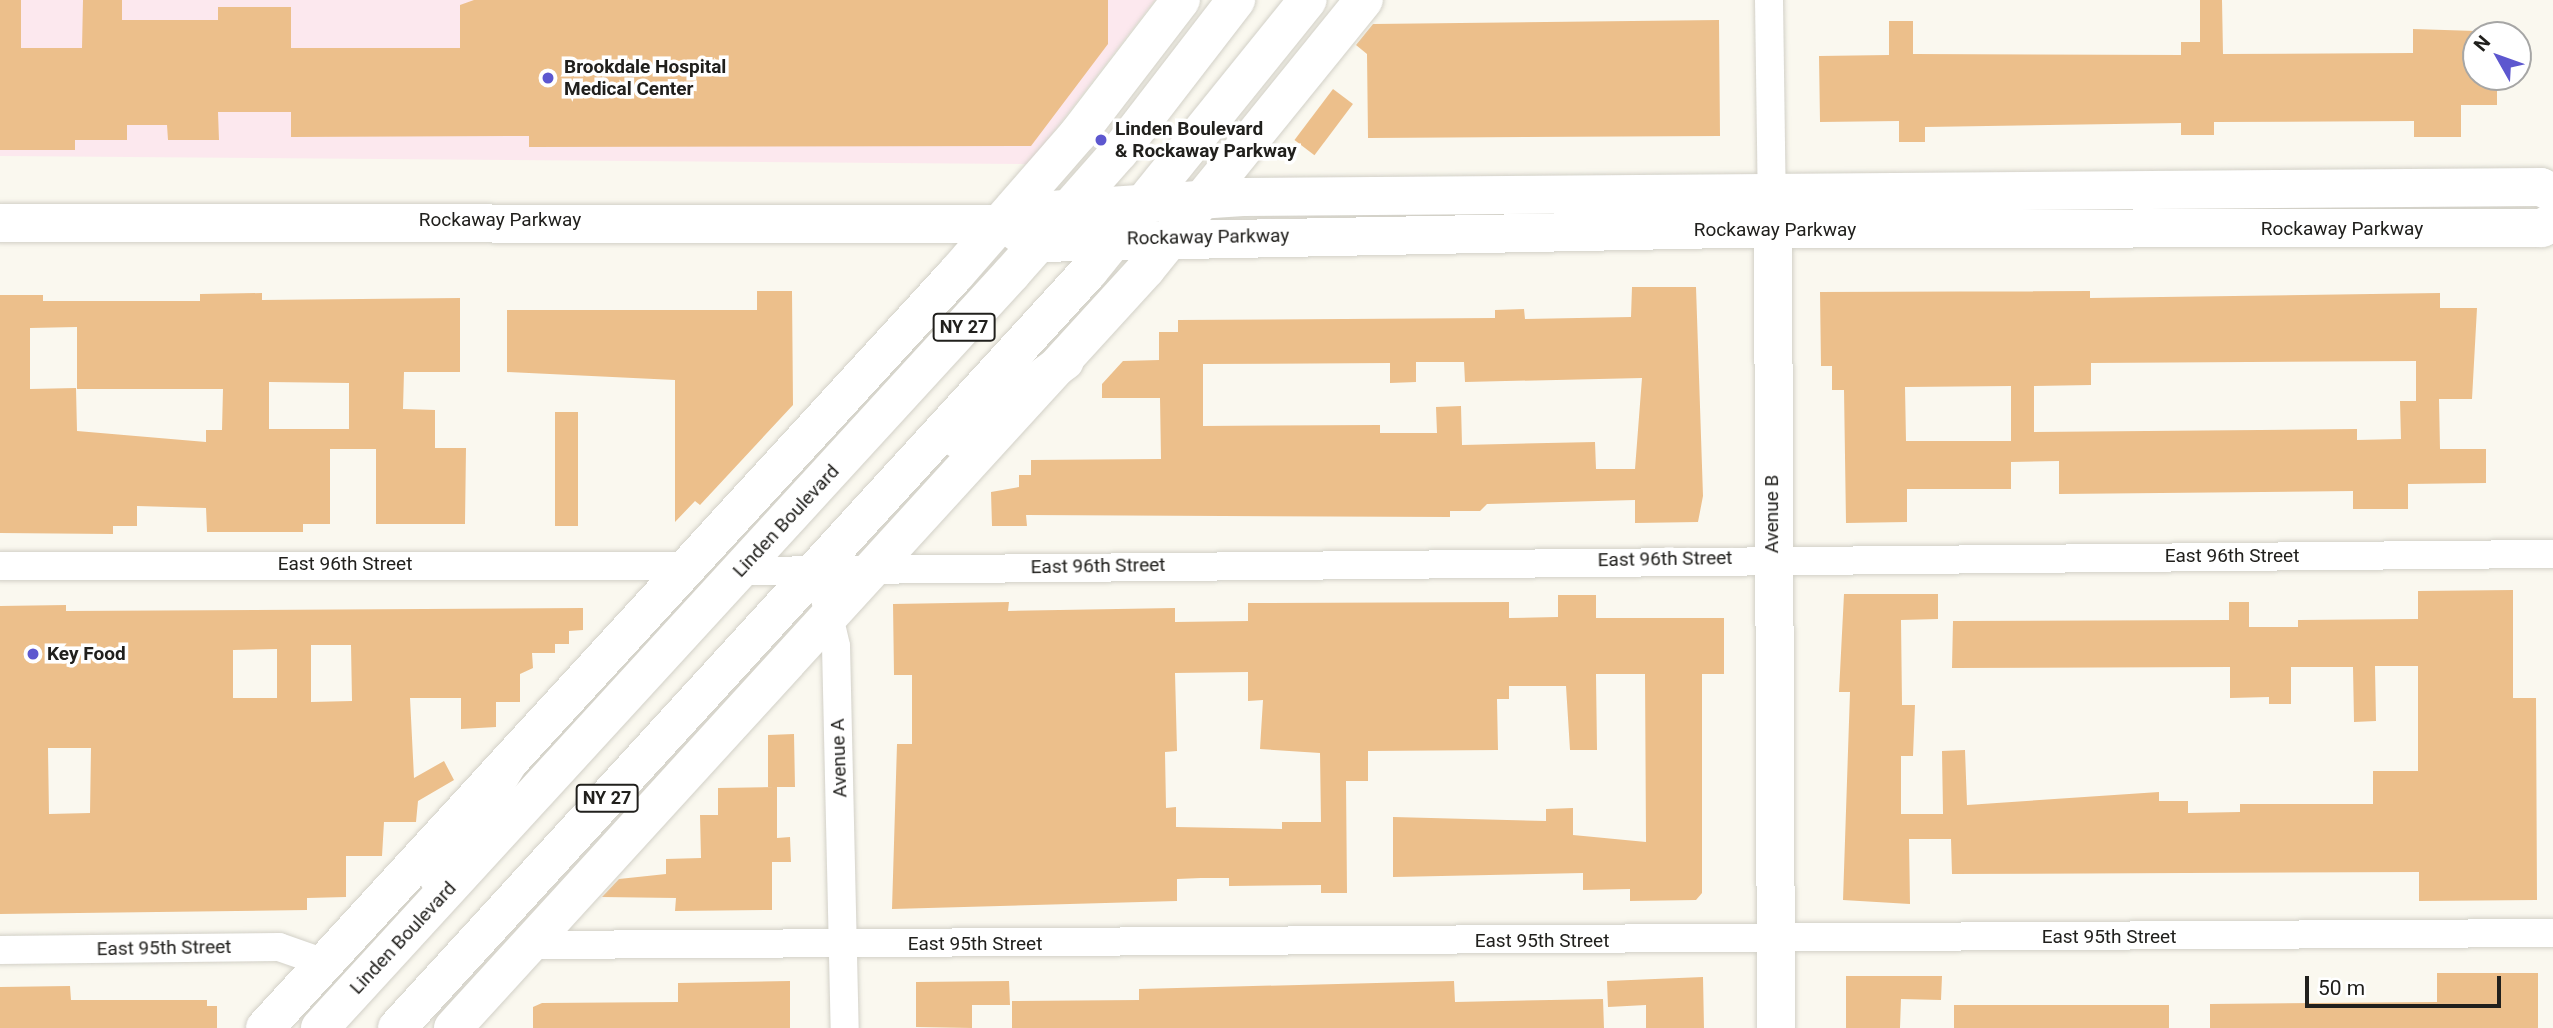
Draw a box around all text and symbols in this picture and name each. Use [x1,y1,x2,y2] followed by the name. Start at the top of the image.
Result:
[2462,21,2532,91] north arrow
[2469,31,2495,56] text: N
[564,56,726,100] place label: Brookdale Hospital Medical Center
[538,68,558,88] marker: Brookdale Hospital Medical Center
[1115,118,1297,162] place label: Linden Boulevard & Rockaway Parkway
[1093,132,1109,148] marker: Linden Boulevard & Rockaway Parkway
[419,209,581,231] street label: Rockaway Parkway
[2261,218,2423,240] street label: Rockaway Parkway
[1694,219,1856,241] street label: Rockaway Parkway
[1127,224,1289,250] street label: Rockaway Parkway
[932,312,996,342] road number: NY 27
[728,460,844,582] street label: Linden Boulevard
[1761,475,1783,553] street label: Avenue B
[2165,545,2299,567] street label: East 96th Street
[1597,546,1733,572] street label: East 96th Street
[278,553,412,575] street label: East 96th Street
[1030,553,1166,579] street label: East 96th Street
[47,643,126,665] place label: Key Food
[25,646,41,662] marker: Key Food
[826,718,852,798] street label: Avenue A
[576,784,638,812] road number: NY 27
[345,877,461,999] street label: Linden Boulevard
[2042,926,2176,948] street label: East 95th Street
[1475,930,1609,952] street label: East 95th Street
[908,933,1042,955] street label: East 95th Street
[96,935,232,961] street label: East 95th Street
[2308,962,2504,1006] scale bar
[2318,976,2365,1000] text: 50 m

